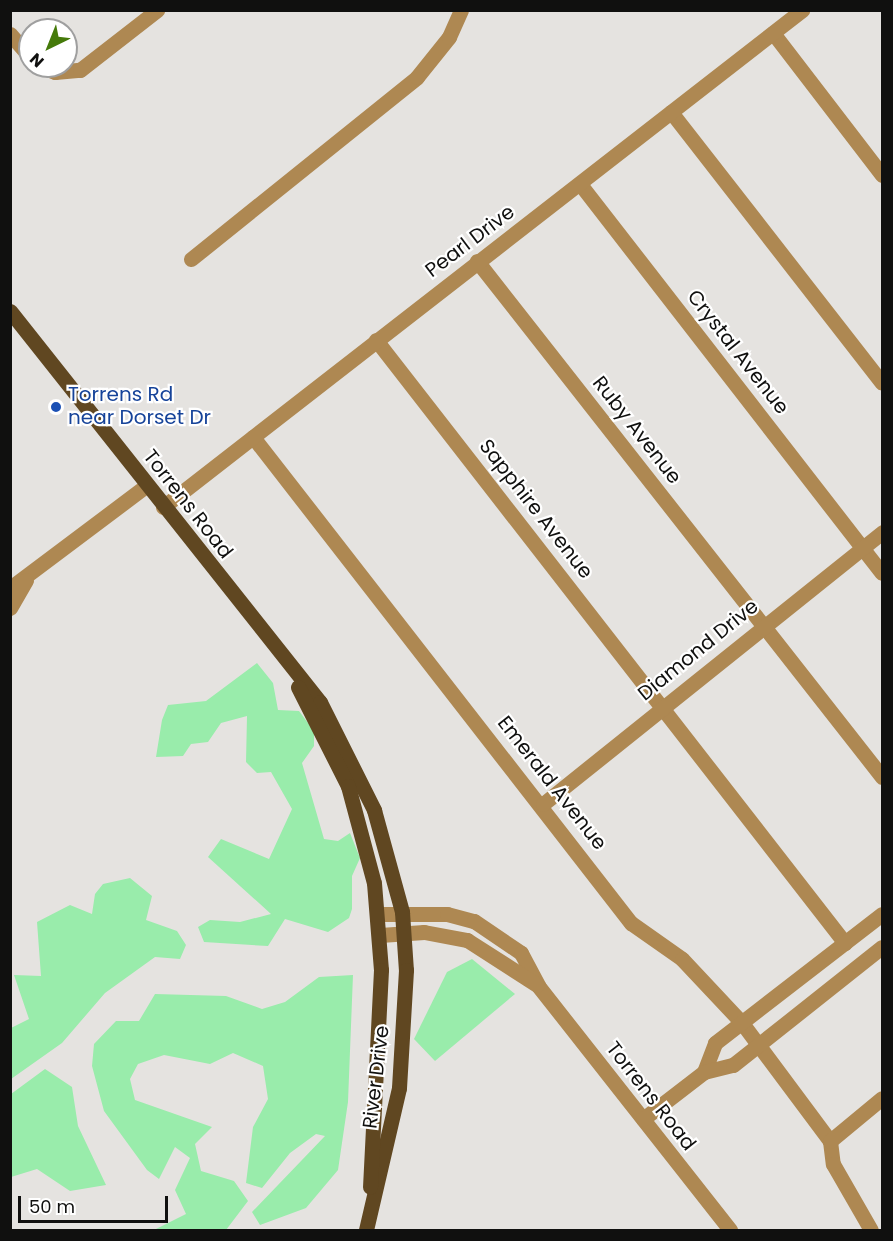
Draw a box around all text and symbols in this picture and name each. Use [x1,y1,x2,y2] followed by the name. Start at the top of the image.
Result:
[18,18,78,78] north arrow
[25,48,49,73] text: N
[421,200,519,282] street label: Pearl Drive
[682,285,794,419] street label: Crystal Avenue
[587,371,687,489] street label: Ruby Avenue
[68,383,211,430] place label: Torrens Rd near Dorset Dr
[49,400,63,414] marker: Torrens Rd near Dorset Dr
[474,435,598,583] street label: Sapphire Avenue
[138,445,238,563] street label: Torrens Road
[633,594,763,706] street label: Diamond Drive
[492,711,612,855] street label: Emerald Avenue
[358,1024,394,1130] street label: River Drive
[601,1037,701,1155] street label: Torrens Road
[21,1184,171,1222] scale bar
[29,1194,75,1219] text: 50 m

